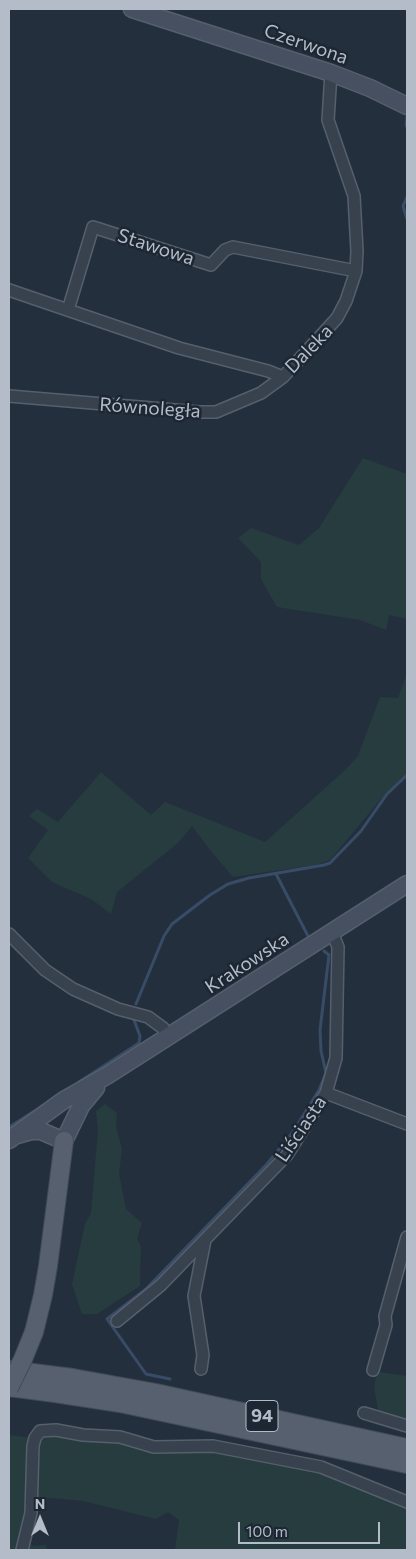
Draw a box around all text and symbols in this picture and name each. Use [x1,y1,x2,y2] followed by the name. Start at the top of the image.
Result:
[261,19,351,69] street label: Czerwona
[115,224,197,270] street label: Stawowa
[280,320,338,378] street label: Daleka
[99,393,201,423] street label: Równoległa
[201,928,293,998] street label: Krakowska
[271,1092,331,1166] street label: Liściasta
[246,1400,278,1432] road number: 94
[15,1494,65,1544] north arrow
[35,1495,45,1512] text: N
[241,1512,384,1544] scale bar
[246,1522,288,1540] text: 100 m

